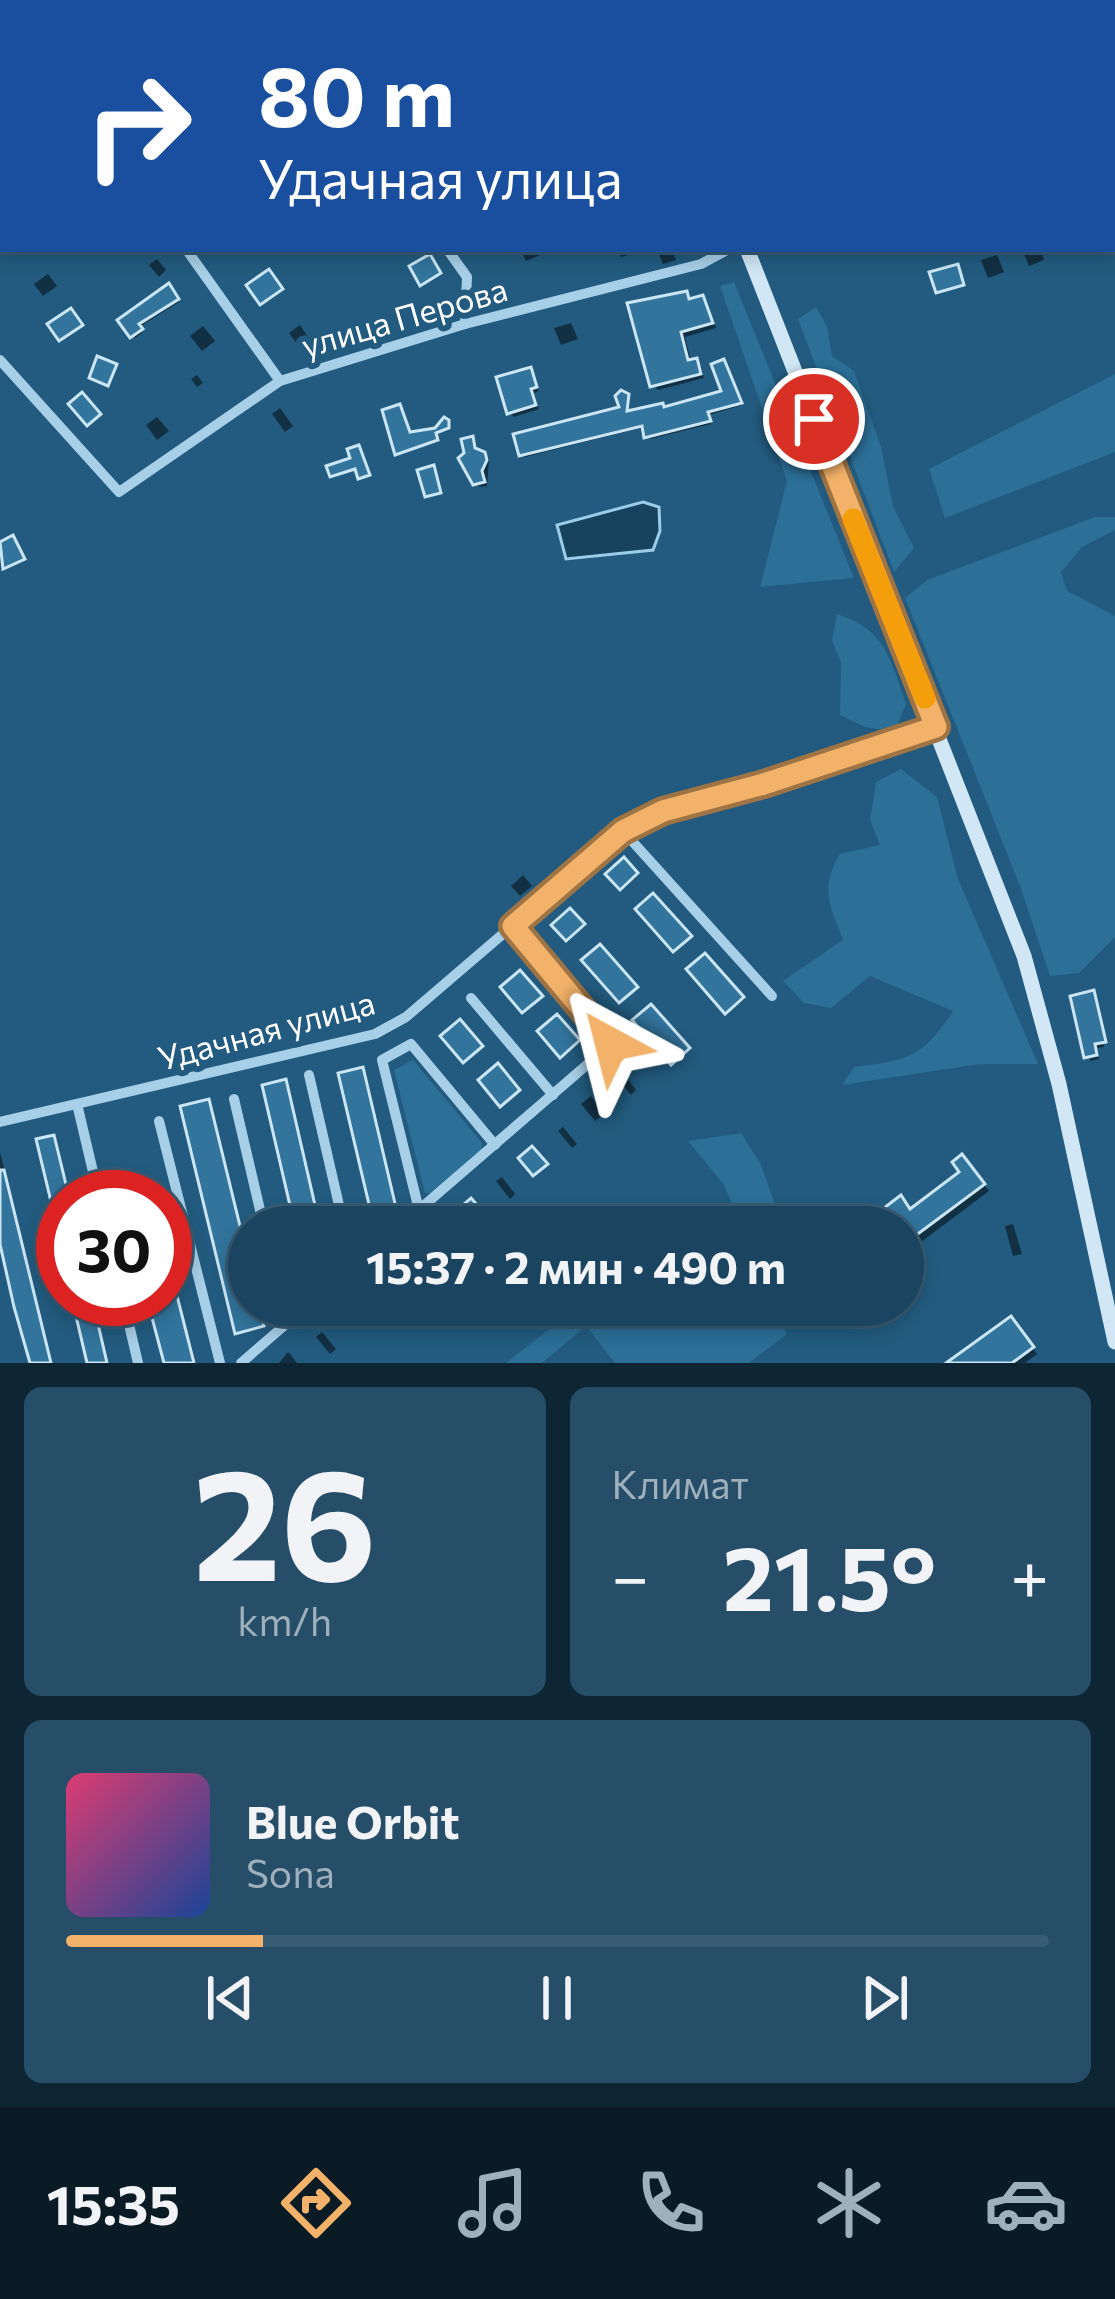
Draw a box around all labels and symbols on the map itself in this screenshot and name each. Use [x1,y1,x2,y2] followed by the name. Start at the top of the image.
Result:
[296,267,512,365] street label: улица Перова
[763,368,865,470] pin
[153,980,379,1078] street label: Удачная улица
[548,981,674,1107] position arrow
[36,1170,192,1326] speed limit sign: 30

